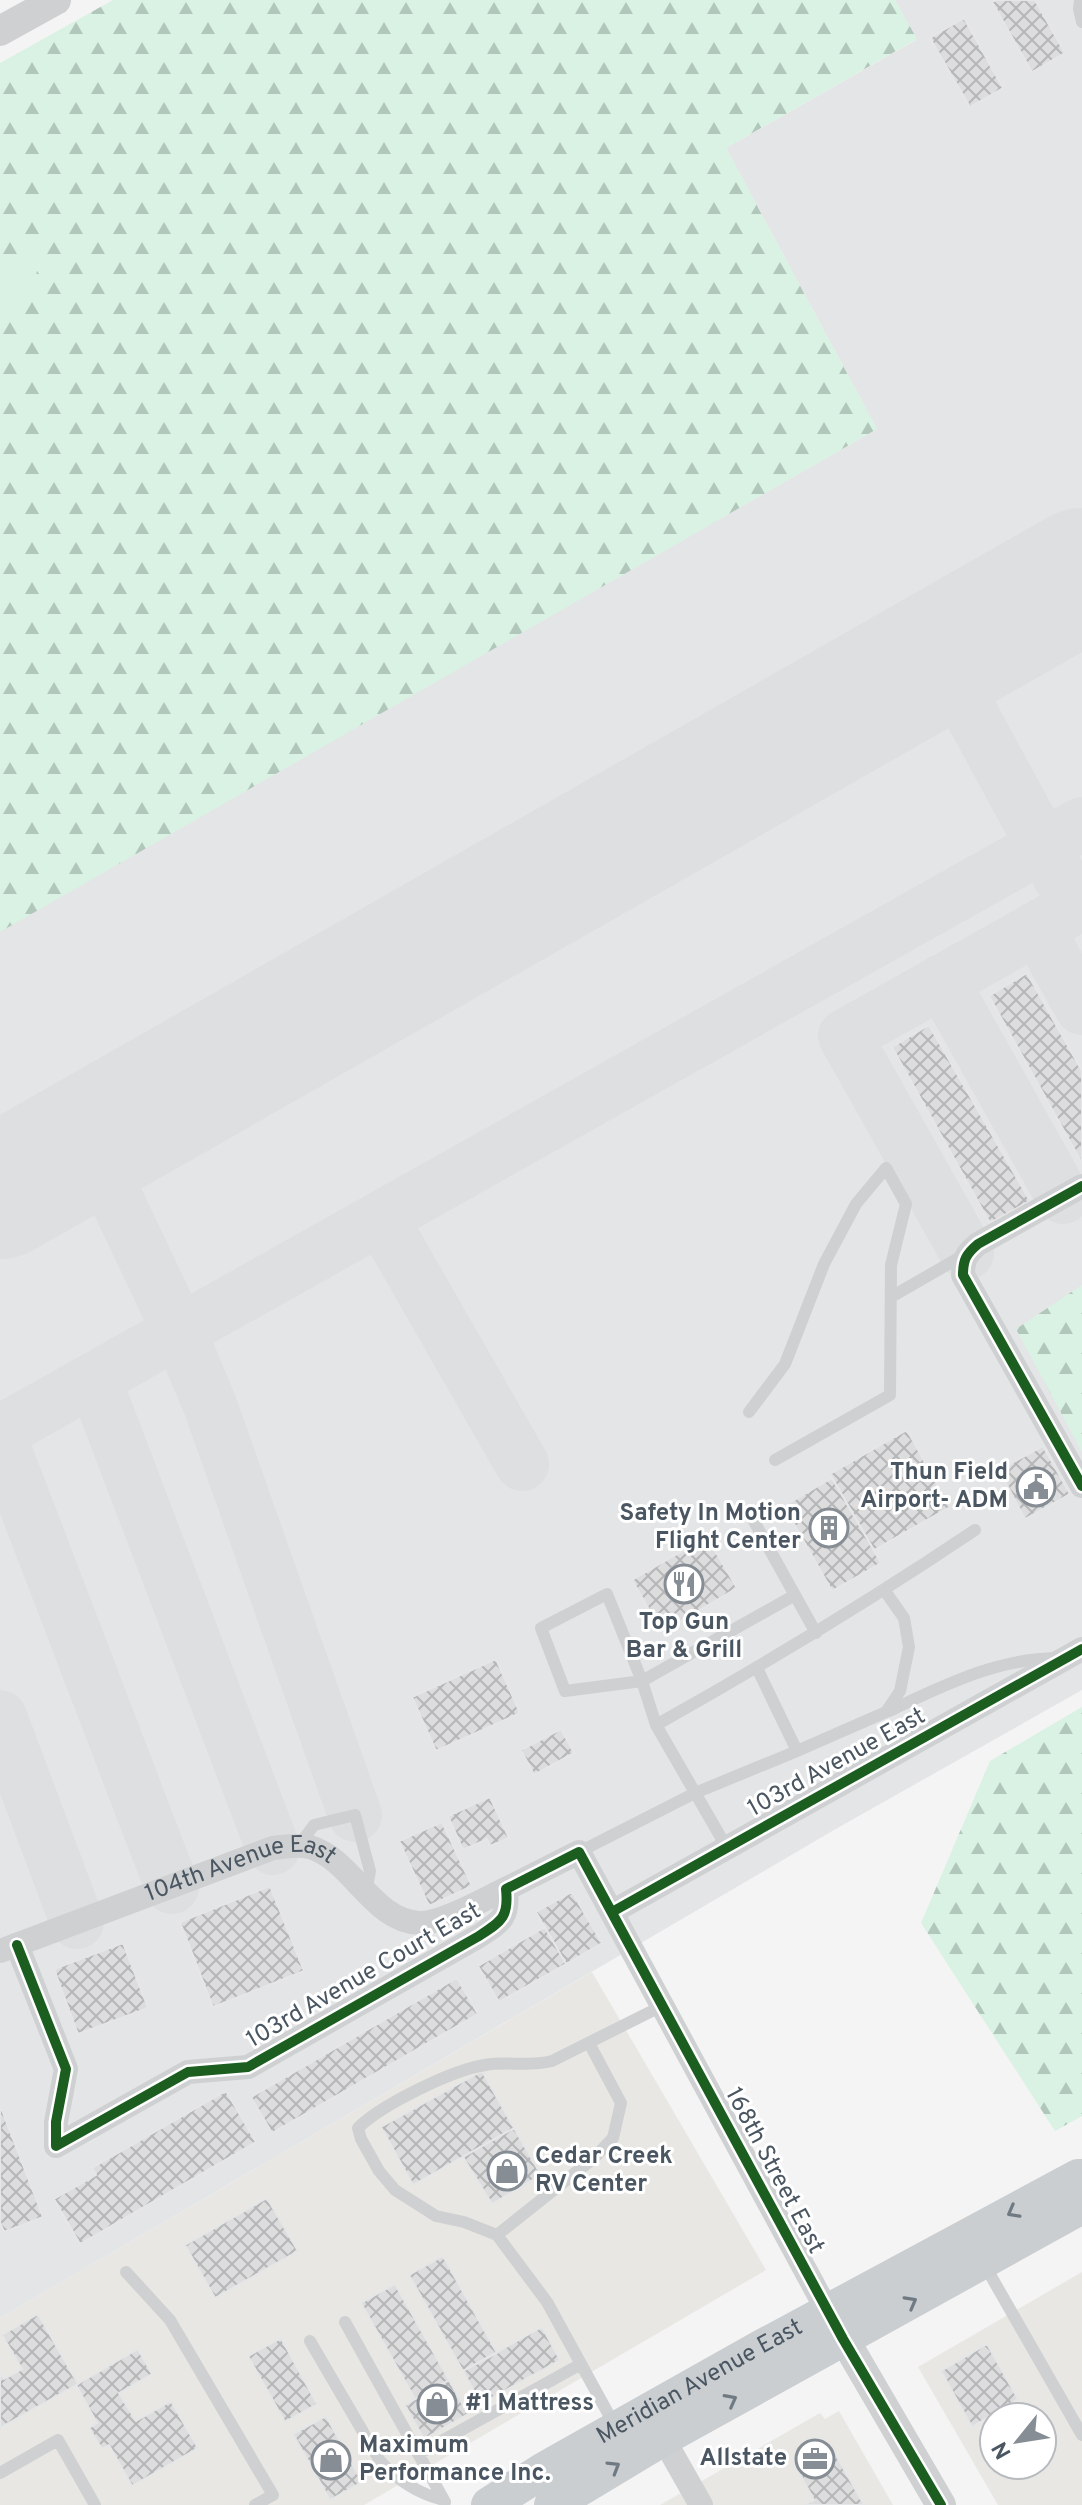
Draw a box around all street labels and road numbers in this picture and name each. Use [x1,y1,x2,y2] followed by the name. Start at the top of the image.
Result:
[743,1702,931,1824] street label: 103rd Avenue East
[141,1831,342,1910] street label: 104th Avenue East
[241,1897,487,2055] street label: 103rd Avenue Court East
[718,2083,830,2259] street label: 168th Street East
[592,2313,808,2452] street label: Meridian Avenue East

